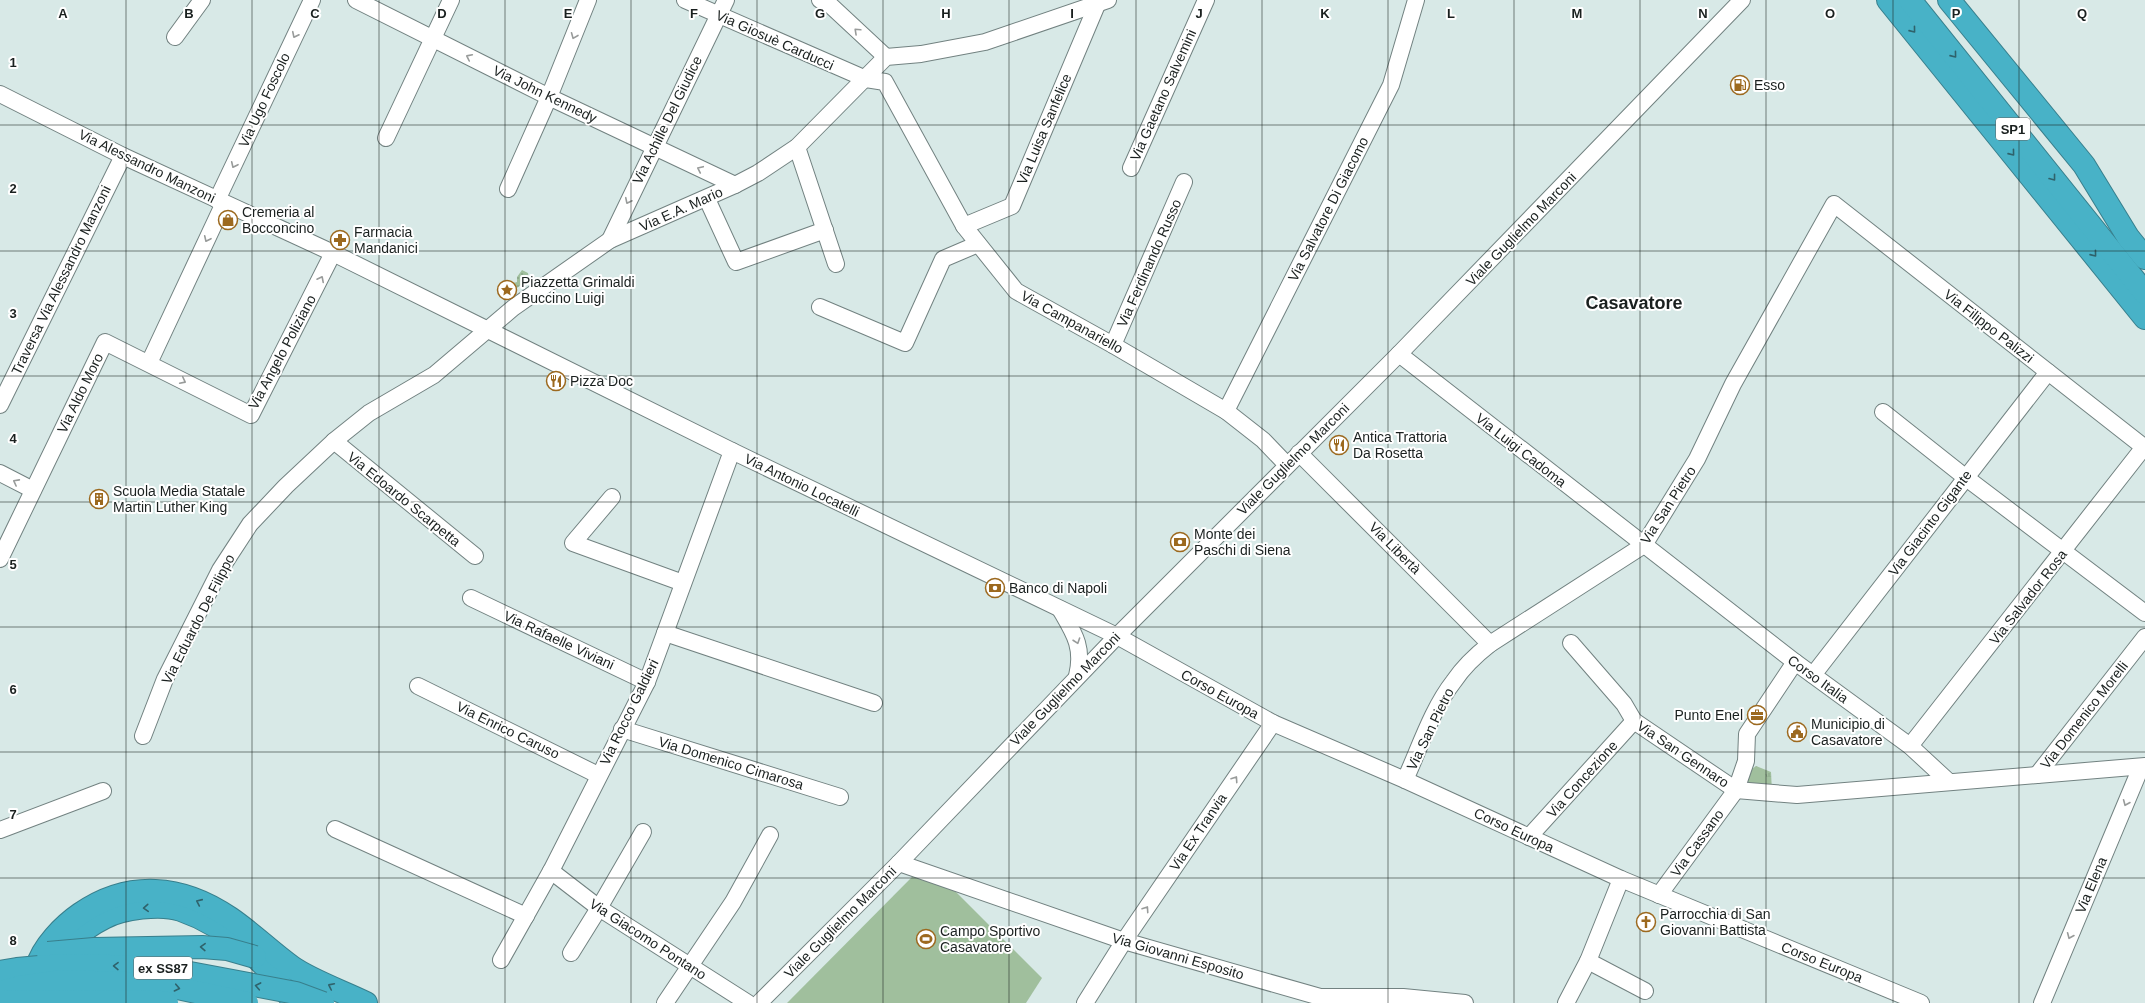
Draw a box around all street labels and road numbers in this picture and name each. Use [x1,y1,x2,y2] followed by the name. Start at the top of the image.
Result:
[713,6,837,74] street label: Via Giosuè Carducci
[1127,27,1199,163] street label: Via Gaetano Salvemini
[235,50,293,150] street label: Via Ugo Foscolo
[629,53,705,187] street label: Via Achille Del Giudice
[491,62,599,126] street label: Via John Kennedy
[1013,71,1075,187] street label: Via Luisa Sanfelice
[1996,118,2030,140] road number: SP1
[76,126,218,206] street label: Via Alessandro Manzoni
[1285,134,1372,284] street label: Via Salvatore Di Giacomo
[1463,169,1579,289] street label: Viale Guglielmo Marconi
[8,183,114,377] street label: Traversa Via Alessandro Manzoni
[637,183,725,234] street label: Via E.A. Mario
[1114,196,1185,329] street label: Via Ferdinando Russo
[1941,286,2037,366] street label: Via Filippo Palizzi
[1018,287,1126,357] street label: Via Campanariello
[245,292,319,412] street label: Via Angelo Poliziano
[54,350,106,436] street label: Via Aldo Moro
[1234,400,1352,518] street label: Viale Guglielmo Marconi
[1473,410,1570,490] street label: Via Luigi Cadoma
[344,449,464,550] street label: Via Edoardo Scarpetta
[742,450,862,520] street label: Via Antonio Locatelli
[1637,463,1699,547] street label: Via San Pietro
[1885,467,1975,579] street label: Via Giacinto Gigante
[1366,519,1424,577] street label: Via Libertà
[1986,546,2070,648] street label: Via Salvador Rosa
[158,551,238,687] street label: Via Eduardo De Filippo
[501,607,617,673] street label: Via Rafaelle Viviani
[1007,629,1123,749] street label: Viale Guglielmo Marconi
[1785,652,1852,706] street label: Corso Italia
[596,657,662,767] street label: Via Rocco Galdieri
[2037,658,2131,772] street label: Via Domenico Morelli
[1178,666,1262,722] street label: Corso Europa
[1403,685,1457,773] street label: Via San Pietro
[454,698,562,762] street label: Via Enrico Caruso
[1634,717,1732,791] street label: Via San Gennaro
[657,733,806,793] street label: Via Domenico Cimarosa
[1543,737,1621,821] street label: Via Concezione
[1166,790,1230,874] street label: Via Ex Tranvia
[1471,804,1557,856] street label: Corso Europa
[1667,806,1727,880] street label: Via Cassano
[2072,854,2110,916] street label: Via Elena
[781,863,899,981] street label: Viale Guglielmo Marconi
[587,895,710,983] street label: Via Giacomo Pontano
[1110,929,1246,983] street label: Via Giovanni Esposito
[1779,938,1865,986] street label: Corso Europa
[134,957,192,979] road number: ex SS87

